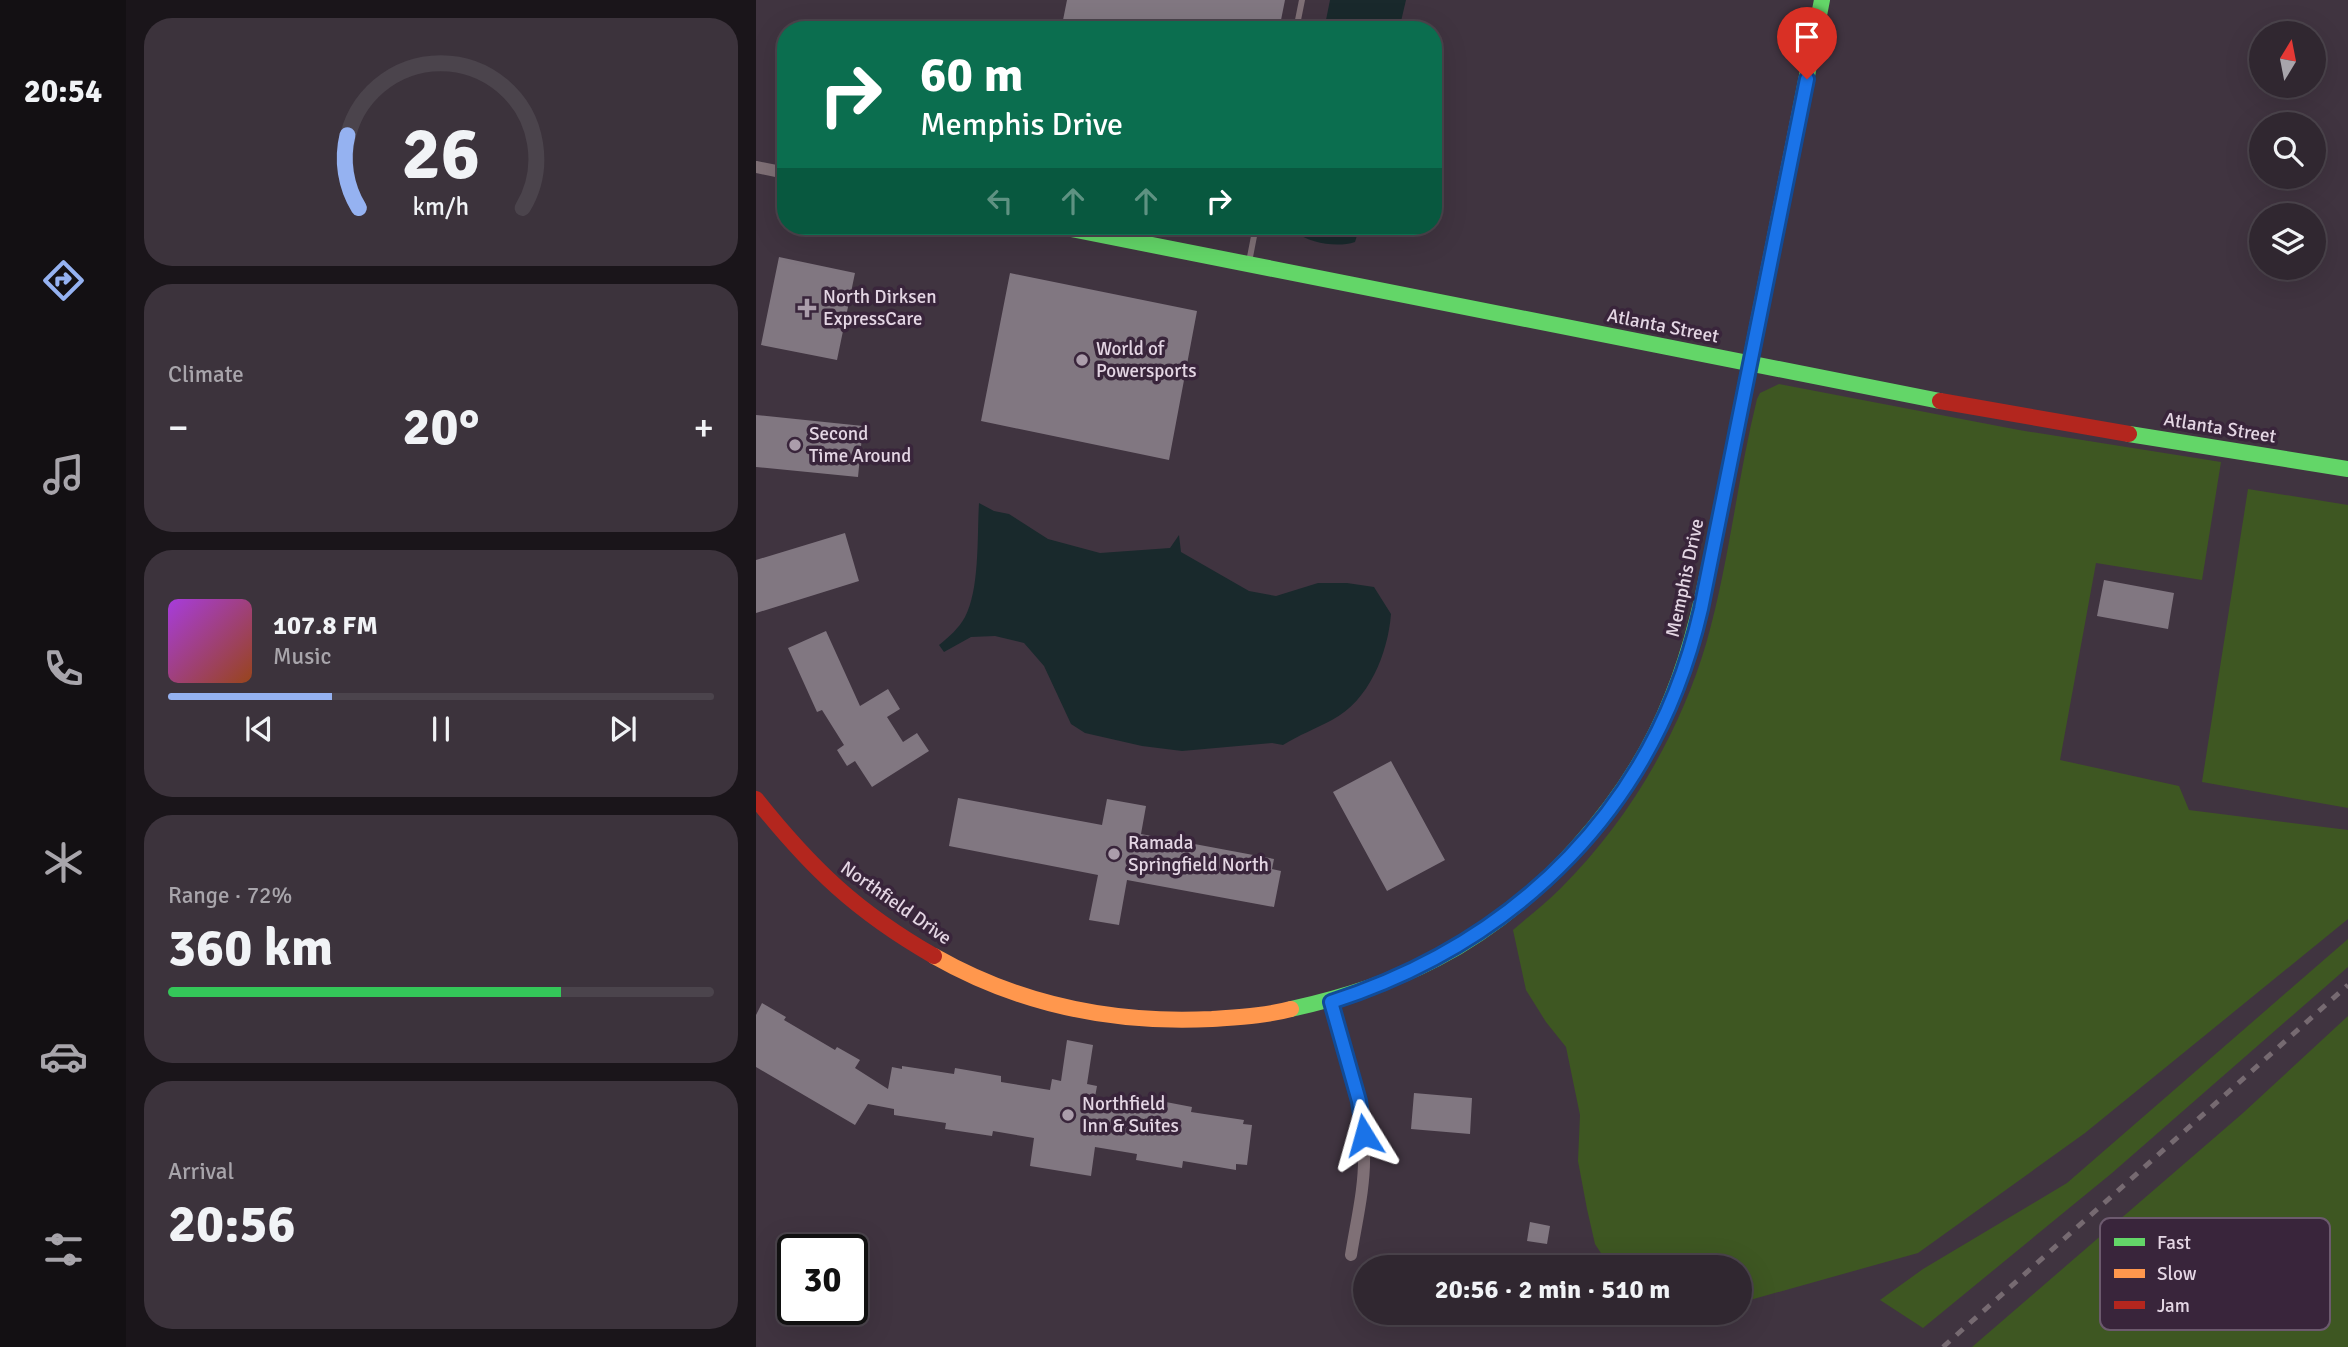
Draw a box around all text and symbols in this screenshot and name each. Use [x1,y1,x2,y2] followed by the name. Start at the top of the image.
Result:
[1777,7,1837,79] pin
[1788,18,1826,56] icon: arrive
[2249,21,2326,98] north arrow
[2249,21,2326,280] map controls
[920,45,1023,105] text: 60 m
[805,49,896,140] icon: right
[24,72,102,111] text: 20:54
[920,105,1123,144] text: Memphis Drive
[402,110,480,199] text: 26
[2249,112,2326,189] button: search
[981,182,1019,220] icon: left
[1054,182,1092,220] icon: ahead
[1127,182,1165,220] icon: ahead
[1200,182,1238,220] icon: right
[413,191,469,222] text: km/h
[2249,203,2326,280] button: layers
[39,256,88,305] icon: directions
[823,285,937,331] place label: North Dirksen ExpressCare
[797,298,817,318] marker: North Dirksen ExpressCare
[1605,303,1721,349] street label: Atlanta Street
[1096,337,1197,383] place label: World of Powersports
[1074,352,1090,368] marker: World of Powersports
[168,360,244,389] text: Climate
[403,395,479,459] text: 20°
[168,404,189,451] text: −
[693,404,714,451] text: +
[2162,407,2278,449] street label: Atlanta Street
[809,422,911,468] place label: Second Time Around
[787,437,803,453] marker: Second Time Around
[39,450,88,499] icon: music
[1661,517,1709,639] street label: Memphis Drive
[273,610,378,642] text: 107.8 FM
[273,642,331,671] text: Music
[39,644,88,693] icon: phone
[240,710,278,748] icon: previous
[422,710,460,748] icon: pause
[604,710,642,748] icon: next
[1128,831,1269,877] place label: Ramada Springfield North
[39,838,88,887] icon: climate
[1106,846,1122,862] marker: Ramada Springfield North
[836,856,956,950] street label: Northfield Drive
[168,881,292,910] text: Range · 72%
[168,916,333,980] text: 360 km
[39,1032,88,1081] icon: car
[1082,1092,1179,1138] place label: Northfield Inn & Suites
[1327,1098,1401,1172] position arrow
[1060,1107,1076,1123] marker: Northfield Inn & Suites
[168,1157,234,1186] text: Arrival
[168,1192,296,1256] text: 20:56
[2100,1218,2330,1330] legend
[39,1225,88,1274] icon: filters
[2157,1231,2191,1255] text: Fast
[777,1234,868,1325] speed limit sign: 30
[2157,1262,2197,1286] text: Slow
[1435,1274,1670,1306] text: 20:56 · 2 min · 510 m
[2157,1294,2190,1318] text: Jam

